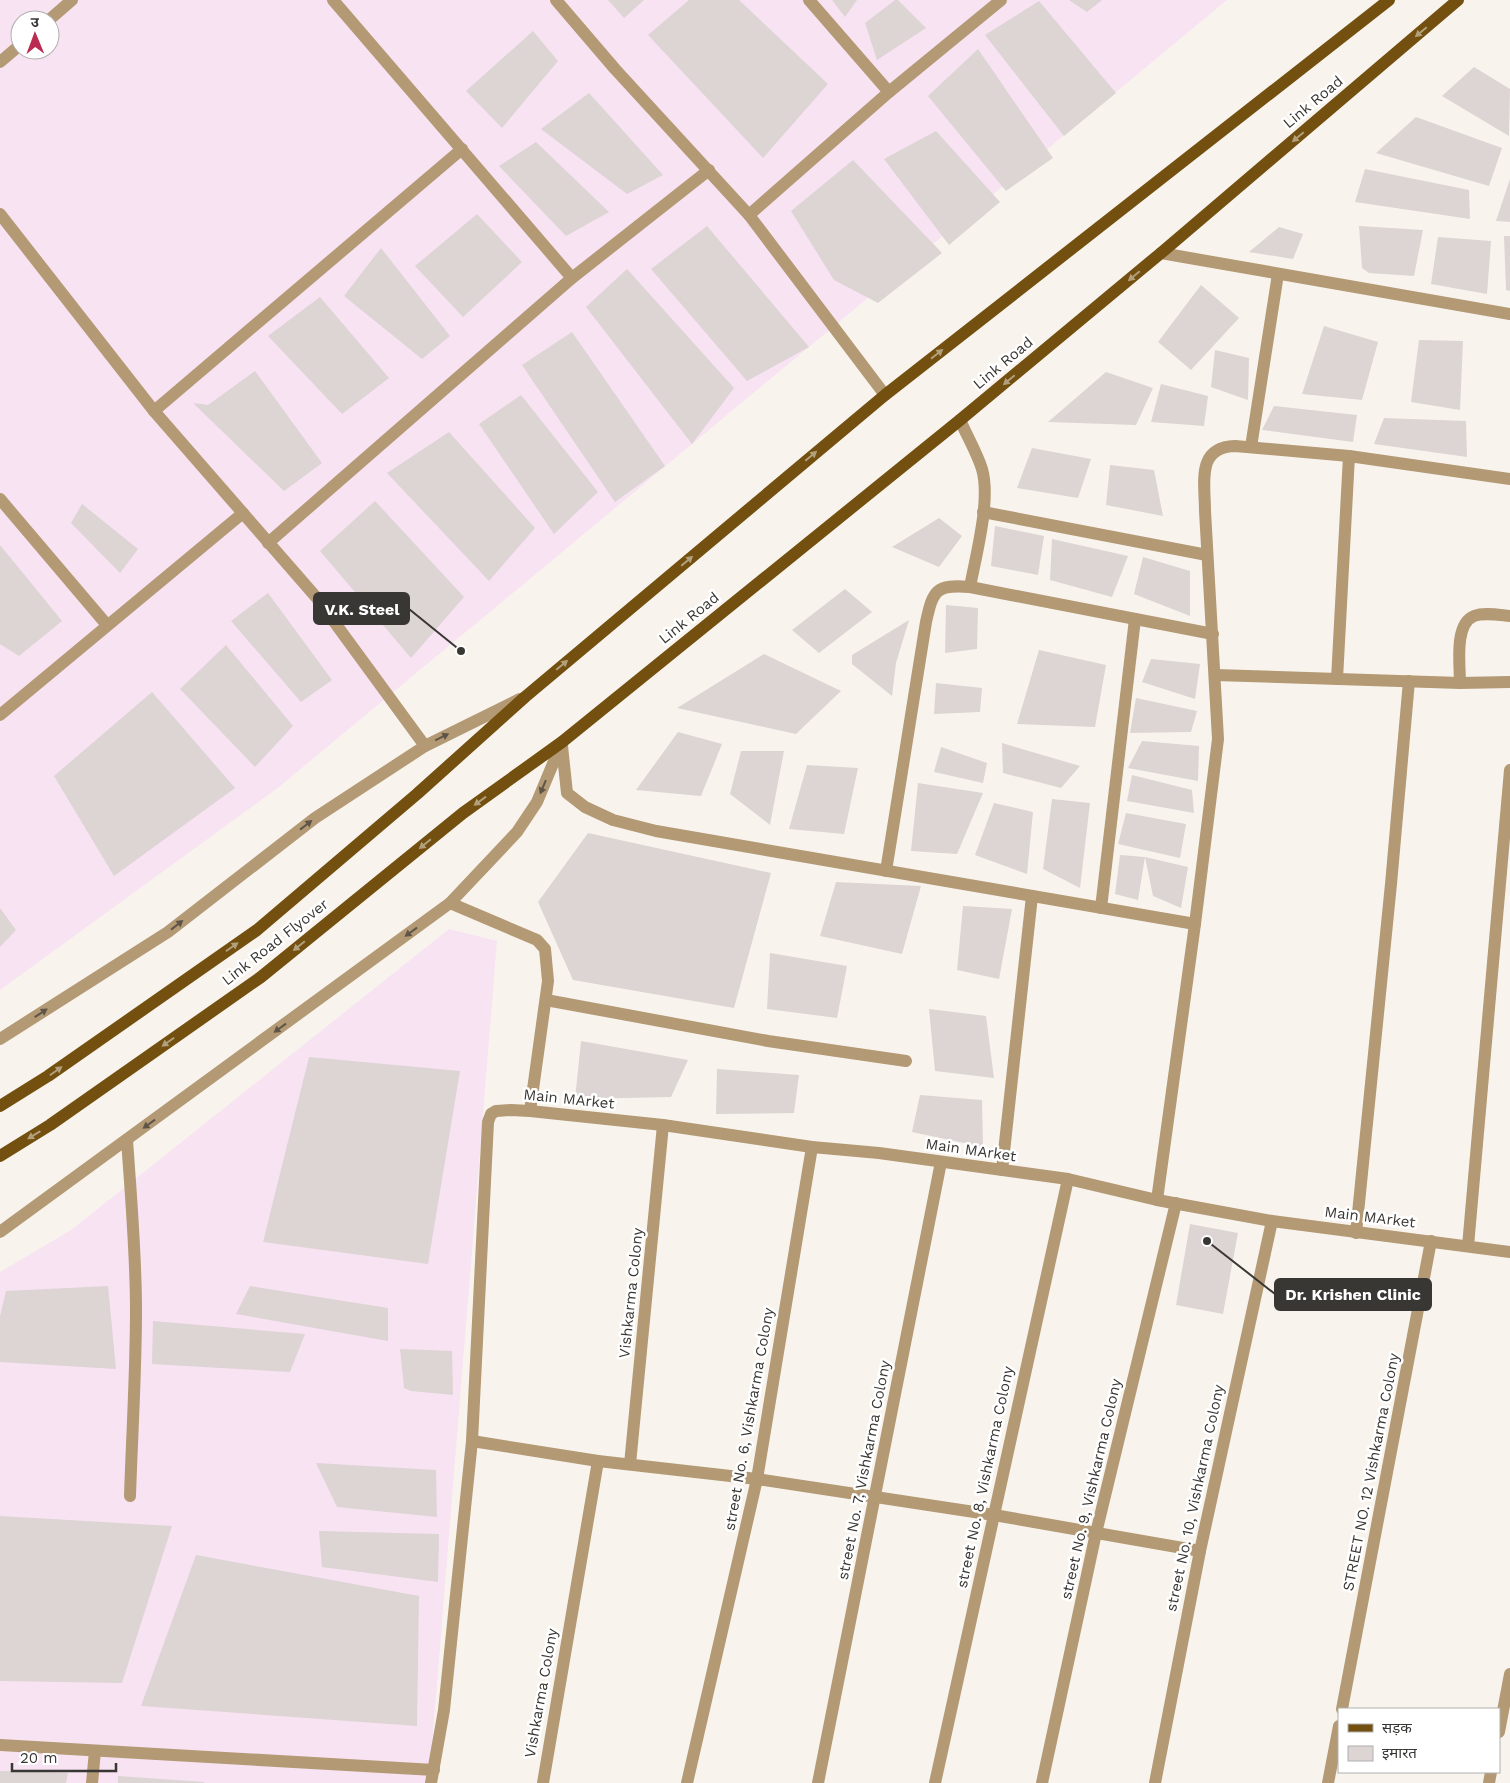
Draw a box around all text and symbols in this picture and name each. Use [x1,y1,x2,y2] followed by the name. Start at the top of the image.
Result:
[10,10,60,60] north arrow
[31,14,40,30] text: उ
[1415,26,1428,37] one-way arrow
[1280,72,1346,132] street label: Link Road
[1292,131,1304,143] one-way arrow
[1127,271,1140,282] one-way arrow
[970,333,1036,393] street label: Link Road
[930,348,943,359] one-way arrow
[1002,374,1015,385] one-way arrow
[805,451,818,462] one-way arrow
[680,555,693,566] one-way arrow
[655,588,723,648] street label: Link Road
[314,593,409,624] callout: V.K. Steel
[324,600,400,619] text: V.K. Steel
[556,660,569,671] one-way arrow
[435,733,449,741] one-way arrow
[539,780,546,795] one-way arrow
[473,796,486,806] one-way arrow
[299,820,313,830] one-way arrow
[419,838,432,849] one-way arrow
[218,895,332,989] street label: Link Road Flyover
[171,919,184,930] one-way arrow
[404,927,418,937] one-way arrow
[293,941,306,952] one-way arrow
[226,942,239,952] one-way arrow
[34,1008,48,1018] one-way arrow
[273,1023,287,1033] one-way arrow
[161,1037,175,1047] one-way arrow
[49,1066,63,1076] one-way arrow
[523,1085,616,1113] street label: Main MArket
[142,1119,156,1129] one-way arrow
[28,1130,41,1139] one-way arrow
[924,1135,1018,1165] street label: Main MArket
[1324,1202,1417,1232] street label: Main MArket
[615,1227,647,1359] street label: Vishkarma Colony
[1275,1279,1431,1310] callout: Dr. Krishen Clinic
[1285,1285,1421,1304] text: Dr. Krishen Clinic
[721,1306,778,1532] street label: street No. 6, Vishkarma Colony
[1339,1351,1403,1592] street label: STREET NO. 12 Vishkarma Colony
[834,1358,894,1581] street label: street No. 7, Vishkarma Colony
[953,1364,1017,1590] street label: street No. 8, Vishkarma Colony
[1057,1377,1125,1601] street label: street No. 9, Vishkarma Colony
[1162,1383,1228,1613] street label: street No. 10, Vishkarma Colony
[521,1627,561,1759] street label: Vishkarma Colony
[1338,1708,1500,1773] legend
[1382,1719,1412,1737] text: सड़क
[12,1740,116,1772] scale bar
[1382,1744,1417,1762] text: इमारत
[20,1749,58,1767] text: 20 m

